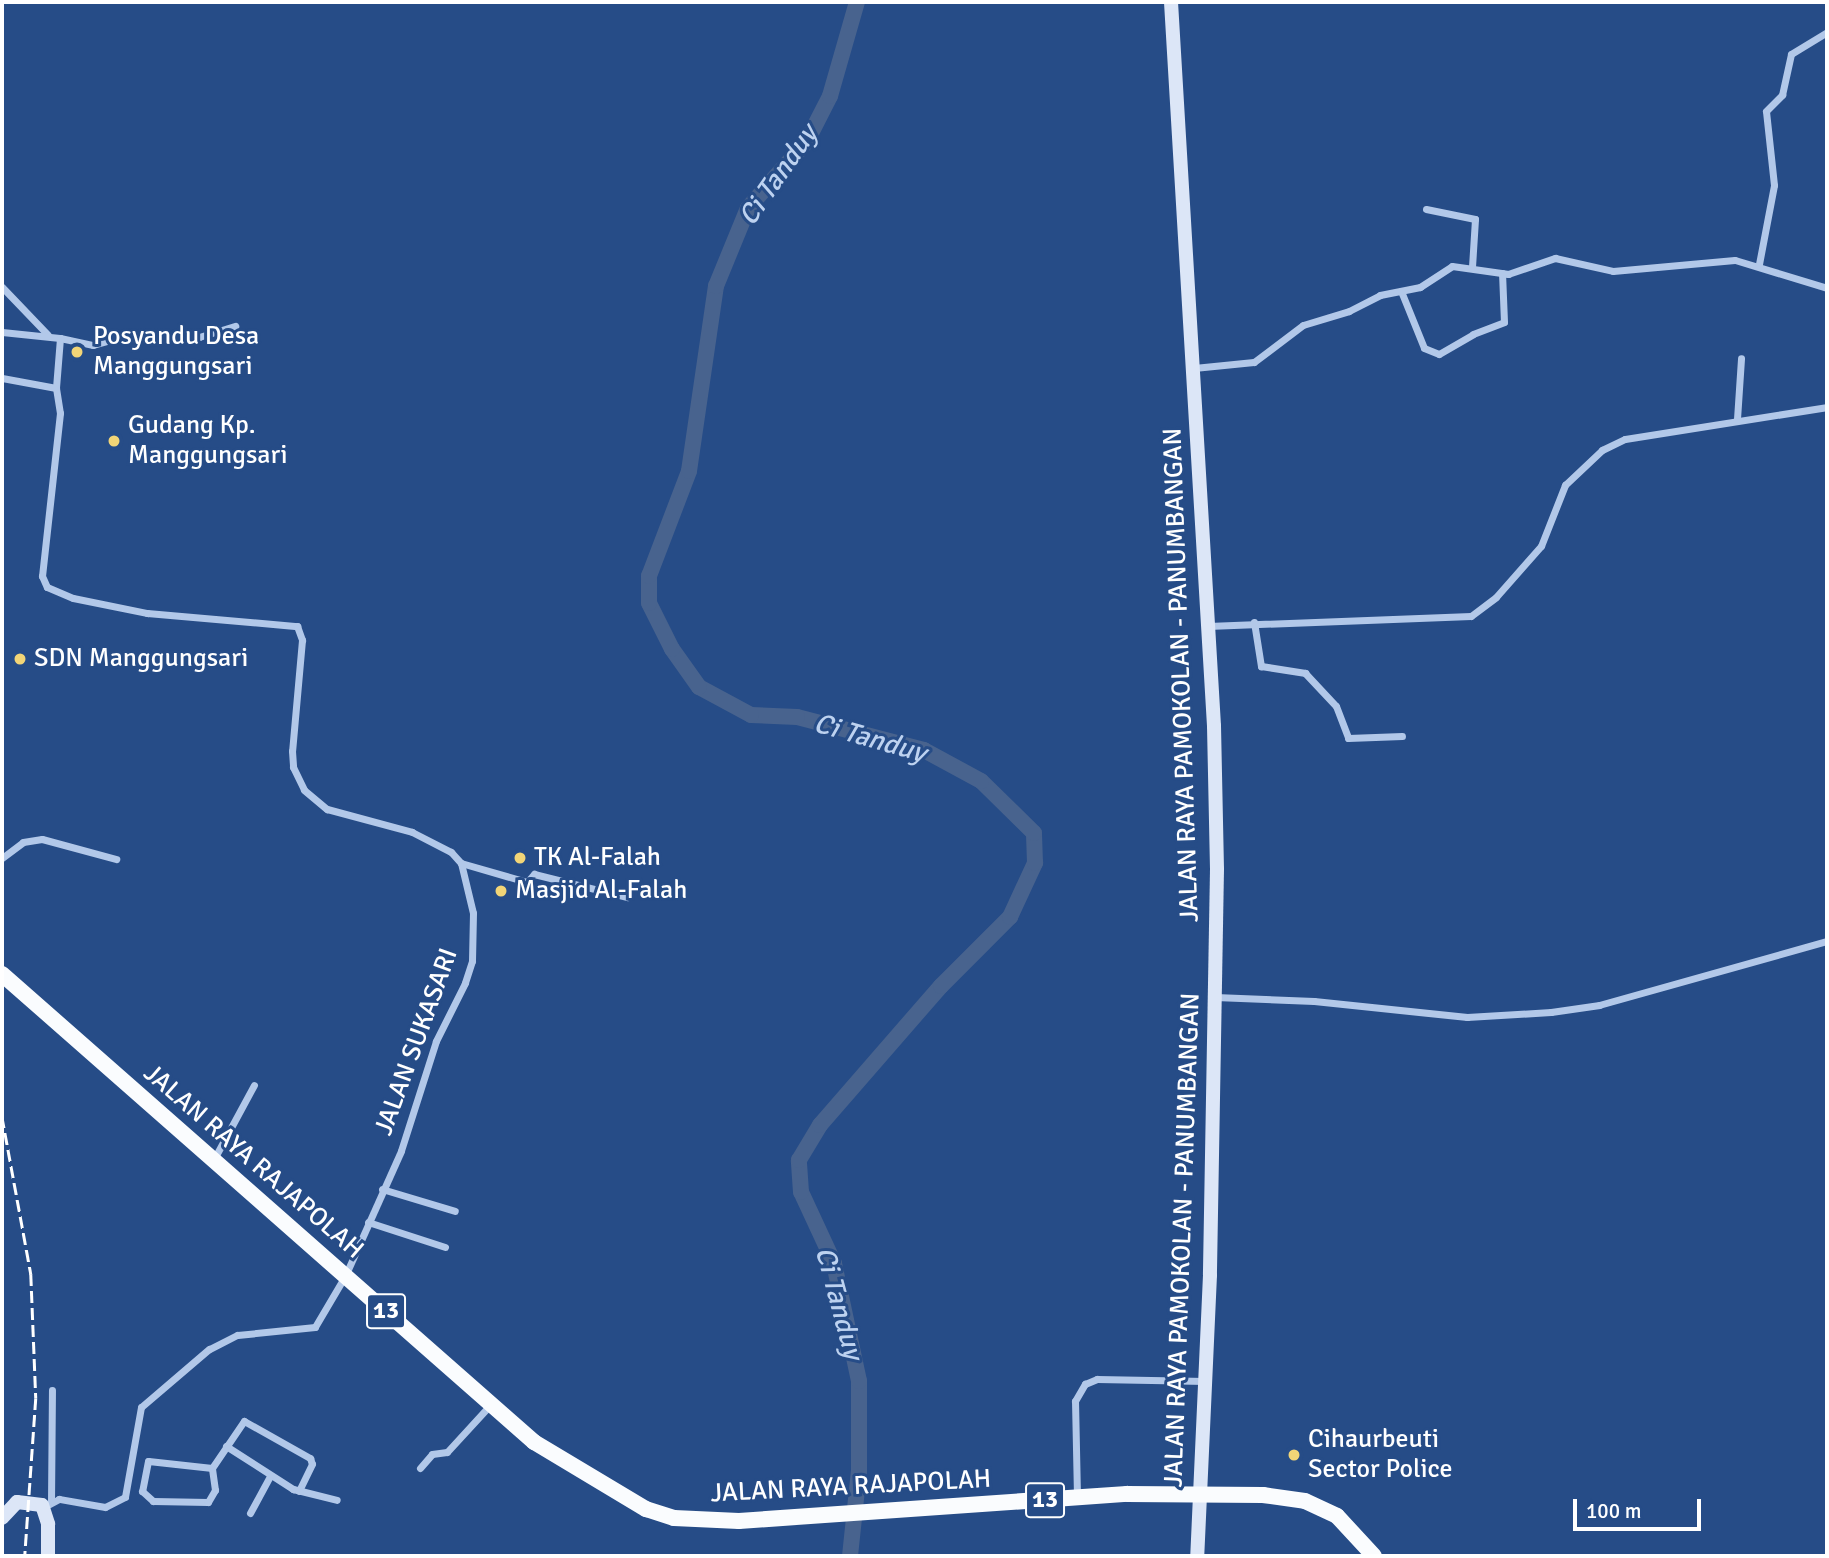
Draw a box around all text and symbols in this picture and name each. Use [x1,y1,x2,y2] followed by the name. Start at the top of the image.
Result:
[731,118,825,232] water label: Ci Tanduy
[93,321,259,382] place label: Posyandu Desa Manggungsari
[67,342,87,362] marker: Posyandu Desa Manggungsari
[128,410,288,472] place label: Gudang Kp. Manggungsari
[1158,427,1206,923] street label: JALAN RAYA PAMOKOLAN - PANUMBANGAN
[106,433,122,449] marker: Gudang Kp. Manggungsari
[34,643,248,675] place label: SDN Manggungsari
[12,651,28,667] marker: SDN Manggungsari
[810,706,930,770] water label: Ci Tanduy
[534,842,661,874] place label: TK Al-Falah
[512,850,528,866] marker: TK Al-Falah
[515,875,687,907] place label: Masjid Al-Falah
[493,883,509,899] marker: Masjid Al-Falah
[369,944,465,1140] street label: JALAN SUKASARI
[1159,992,1207,1488] street label: JALAN RAYA PAMOKOLAN - PANUMBANGAN
[137,1058,369,1266] street label: JALAN RAYA RAJAPOLAH
[808,1243,870,1363] water label: Ci Tanduy
[365,1290,407,1331] road number: 13
[1308,1424,1453,1486] place label: Cihaurbeuti Sector Police
[1286,1447,1302,1463] marker: Cihaurbeuti Sector Police
[710,1464,992,1510] street label: JALAN RAYA RAJAPOLAH
[1024,1480,1066,1520] road number: 13
[1577,1484,1705,1528] scale bar
[1586,1498,1641,1524] text: 100 m

